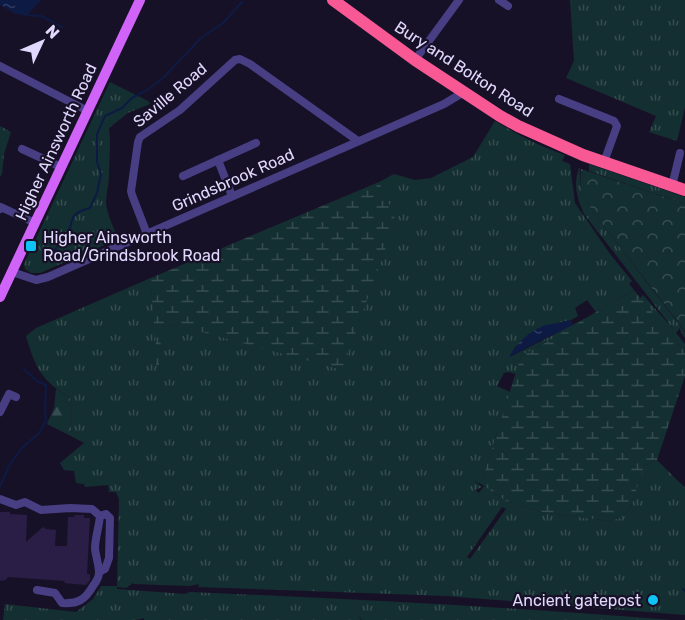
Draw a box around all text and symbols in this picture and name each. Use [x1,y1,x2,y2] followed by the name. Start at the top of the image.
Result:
[12,12,72,72] north arrow
[391,17,537,121] street label: Bury and Bolton Road
[42,21,63,43] text: N
[129,59,211,131] street label: Saville Road
[11,61,101,223] street label: Higher Ainsworth Road
[169,144,297,216] street label: Grindsbrook Road
[43,228,220,265] place label: Higher Ainsworth Road/Grindsbrook Road
[24,239,38,253] marker: Higher Ainsworth Road/Grindsbrook Road
[513,591,641,610] place label: Ancient gatepost
[646,593,660,607] marker: Ancient gatepost

